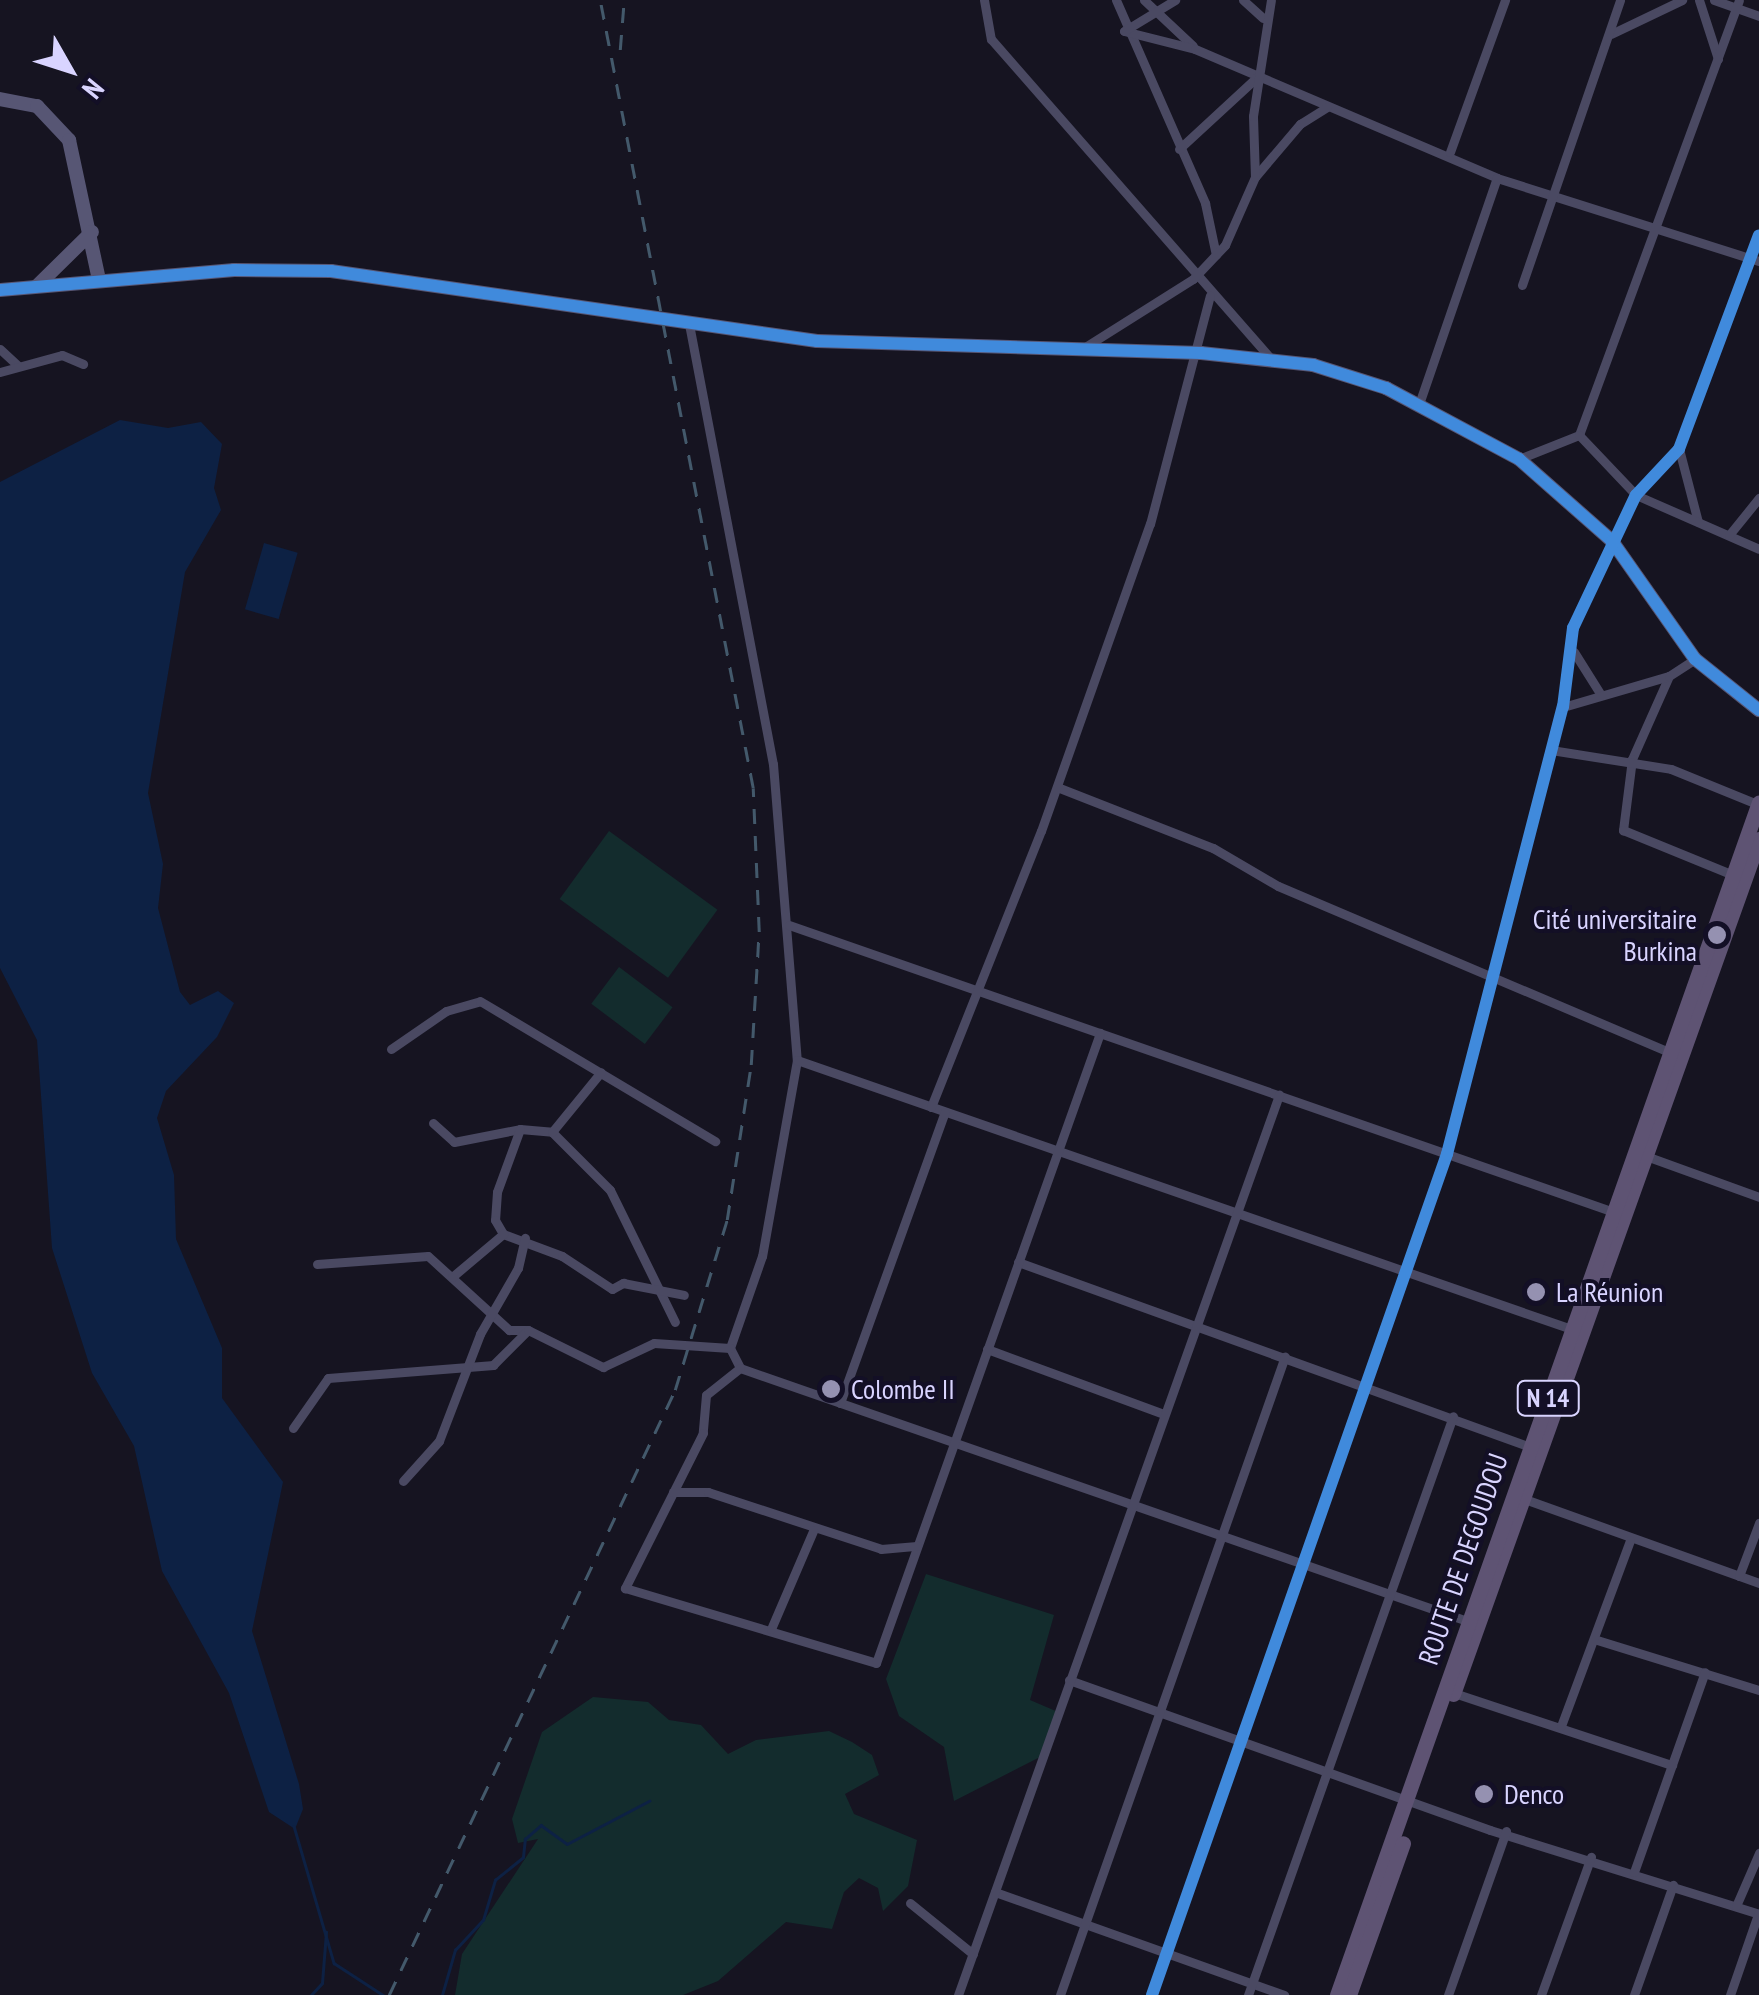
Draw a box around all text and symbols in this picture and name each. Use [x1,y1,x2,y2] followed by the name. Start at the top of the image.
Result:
[20,20,120,120] north arrow
[75,72,113,107] text: N
[1533,902,1697,968] place label: Cité universitaire Burkina
[1706,924,1728,946] marker: Cité universitaire Burkina
[1556,1275,1663,1309] place label: La Réunion
[1525,1281,1547,1303] marker: La Réunion
[851,1372,955,1406] place label: Colombe II
[820,1378,842,1400] marker: Colombe II
[1516,1378,1580,1418] road number: N 14
[1411,1449,1515,1669] street label: ROUTE DE DEGOUDOU
[1504,1777,1564,1811] place label: Denco
[1473,1783,1495,1805] marker: Denco

